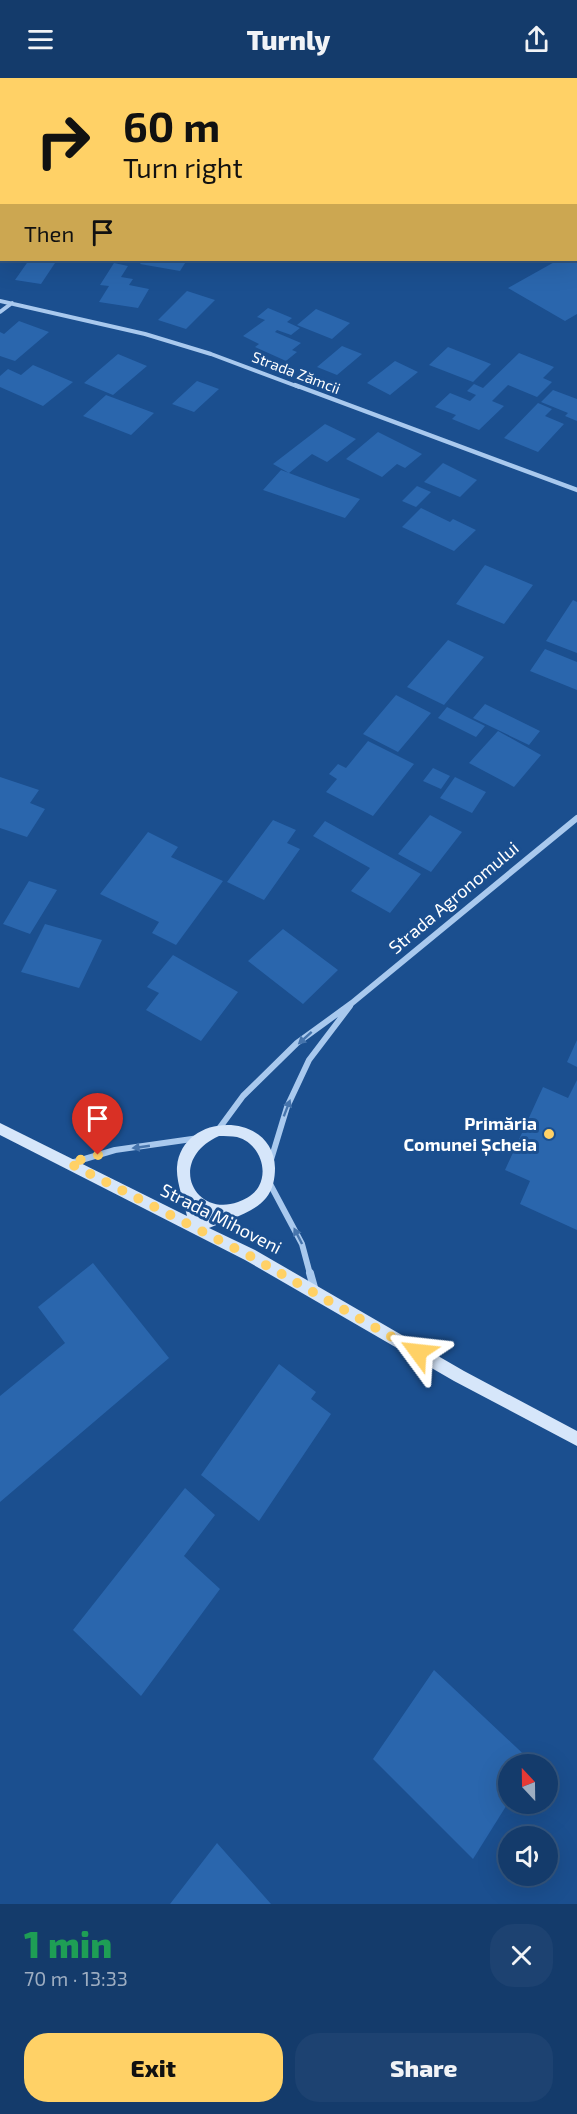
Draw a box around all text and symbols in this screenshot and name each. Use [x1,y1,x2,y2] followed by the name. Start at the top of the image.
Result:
[24,23,57,56] icon: menu
[247,23,330,55] text: Turnly
[520,23,553,56] icon: share
[123,100,220,150] text: 60 m
[24,102,102,180] icon: right
[123,151,243,183] text: Turn right
[86,216,119,249] icon: arrive
[24,220,74,246] text: Then
[250,347,343,397] street label: Strada Zămcii
[384,836,523,958] street label: Strada Agronomului
[298,1030,312,1044] one-way arrow
[72,1093,123,1155] pin
[283,1099,293,1117] one-way arrow
[81,1102,114,1135] icon: arrive
[404,1112,537,1157] place label: Primăria Comunei Șcheia
[542,1127,556,1141] marker: Primăria Comunei Șcheia
[132,1142,151,1151] one-way arrow
[157,1178,286,1258] street label: Strada Mihoveni
[293,1227,303,1244] one-way arrow
[386,1320,450,1384] position arrow
[498,1754,558,1814] north arrow
[498,1754,558,1886] map controls
[498,1826,558,1886] button: sound
[24,1922,112,1965] text: 1 min
[490,1924,553,1987] button: close
[24,1966,128,1990] text: 70 m · 13:33
[24,2033,283,2102] button: Exit
[295,2033,553,2102] button: Share

